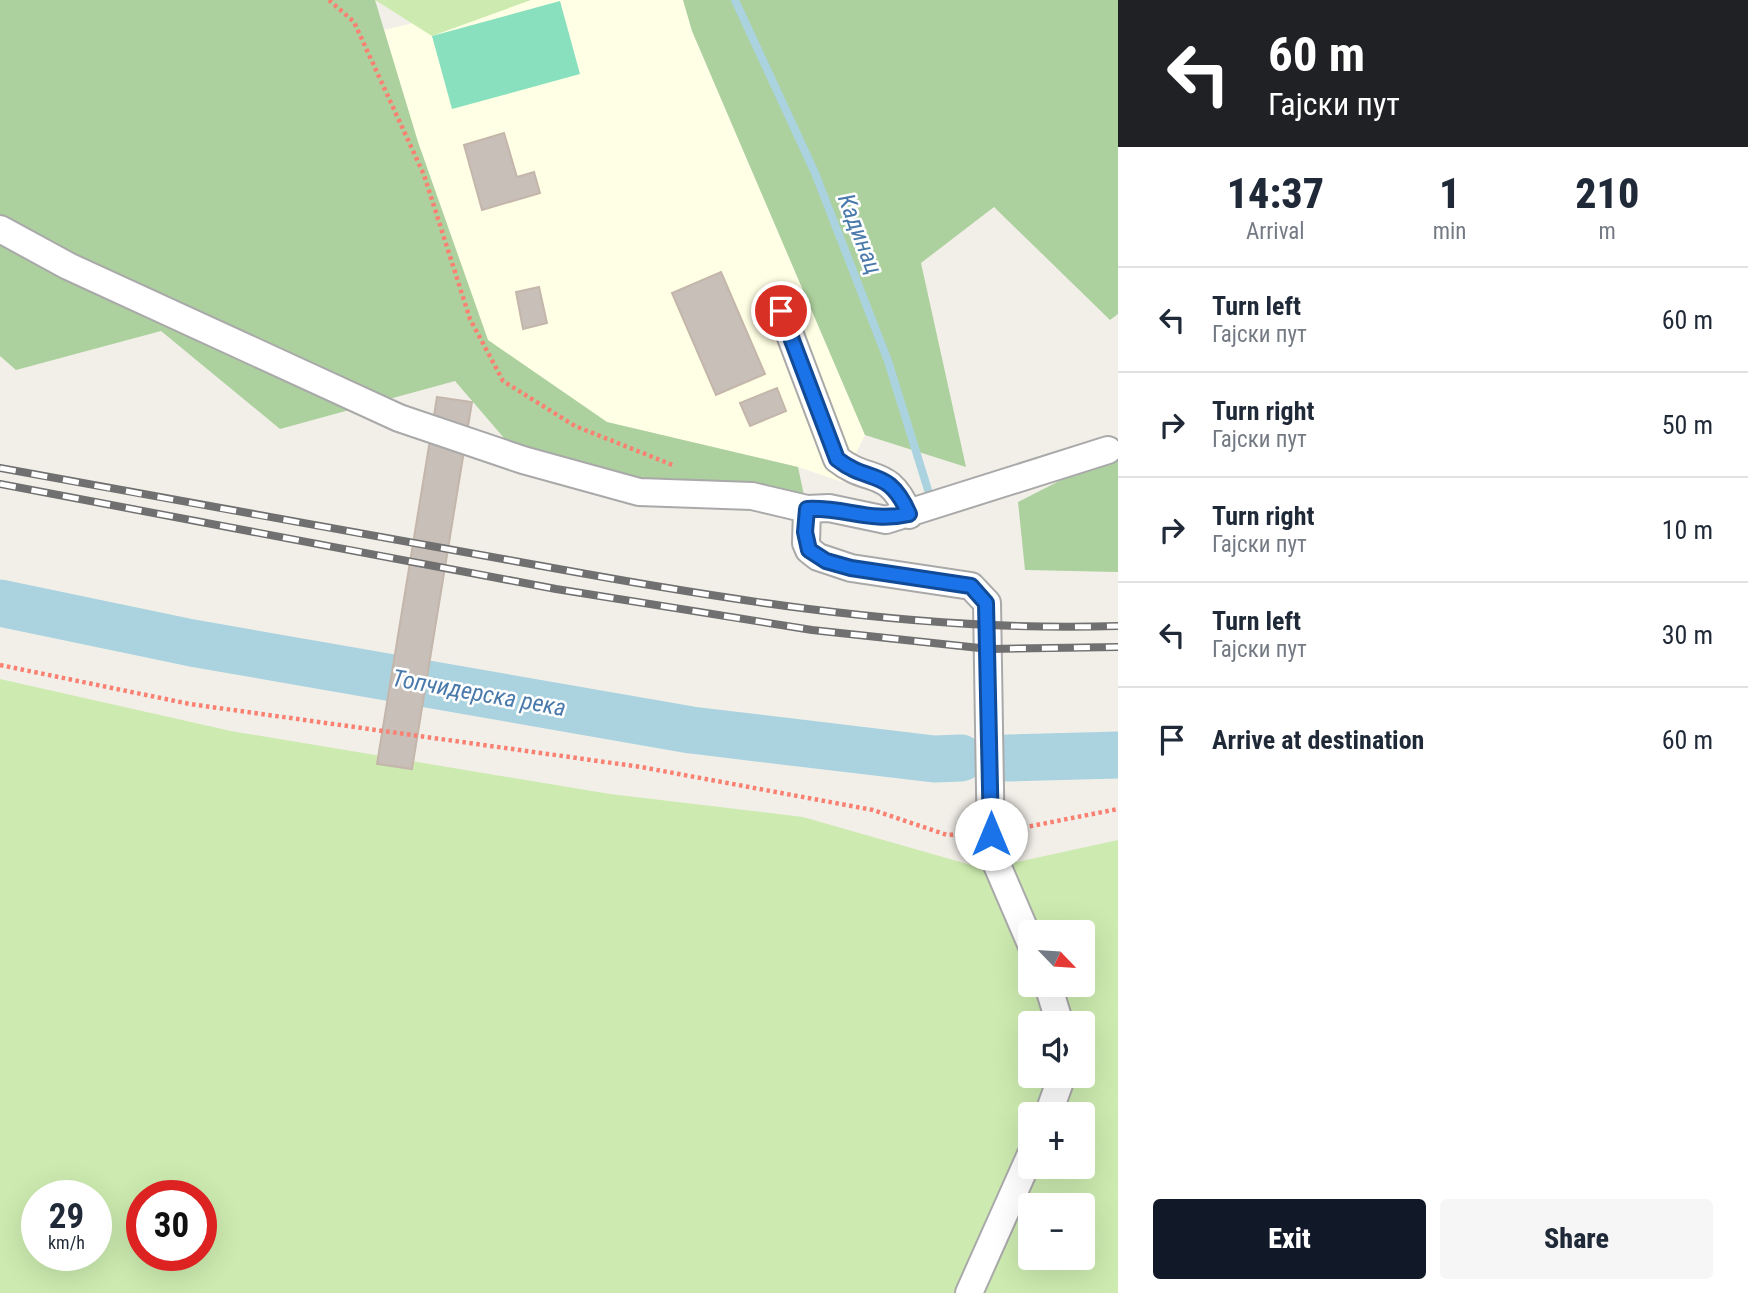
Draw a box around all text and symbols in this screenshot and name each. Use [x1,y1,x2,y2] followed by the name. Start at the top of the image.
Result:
[1268,26,1365,83] text: 60 m
[1153,28,1244,119] icon: left
[1268,85,1400,123] text: Гајски пут
[1227,169,1324,218] text: 14:37
[1439,169,1460,218] text: 1
[1575,169,1639,218] text: 210
[832,190,888,278] water label: Кадинац
[1246,218,1305,245] text: Arrival
[1433,218,1466,245] text: min
[1599,218,1616,245] text: m
[751,281,811,341] pin
[1212,291,1301,321] text: Turn left
[762,292,800,330] icon: arrive
[1153,301,1191,339] icon: left
[1662,305,1713,335] text: 60 m
[1212,321,1307,348] text: Гајски пут
[1212,396,1314,426] text: Turn right
[1153,406,1191,444] icon: right
[1662,410,1713,440] text: 50 m
[1212,426,1307,453] text: Гајски пут
[1212,501,1314,531] text: Turn right
[1153,511,1191,549] icon: right
[1662,515,1713,545] text: 10 m
[1212,531,1307,558] text: Гајски пут
[1212,606,1301,636] text: Turn left
[1153,616,1191,654] icon: left
[1662,620,1713,650] text: 30 m
[1212,636,1307,663] text: Гајски пут
[390,664,568,722] water label: Топчидерска река
[1153,721,1191,759] icon: arrive
[1212,725,1424,755] text: Arrive at destination
[1662,725,1713,755] text: 60 m
[954,797,1028,871] position arrow
[1018,920,1096,998] north arrow
[1018,920,1095,1270] map controls
[1018,1011,1095,1088] button: sound
[1018,1102,1095,1179] button: +
[126,1180,217,1271] speed limit sign: 30
[1018,1193,1095,1270] button: −
[49,1196,84,1237] text: 29
[1153,1199,1426,1279] button: Exit
[1440,1199,1713,1279] button: Share
[48,1232,85,1253] text: km/h

